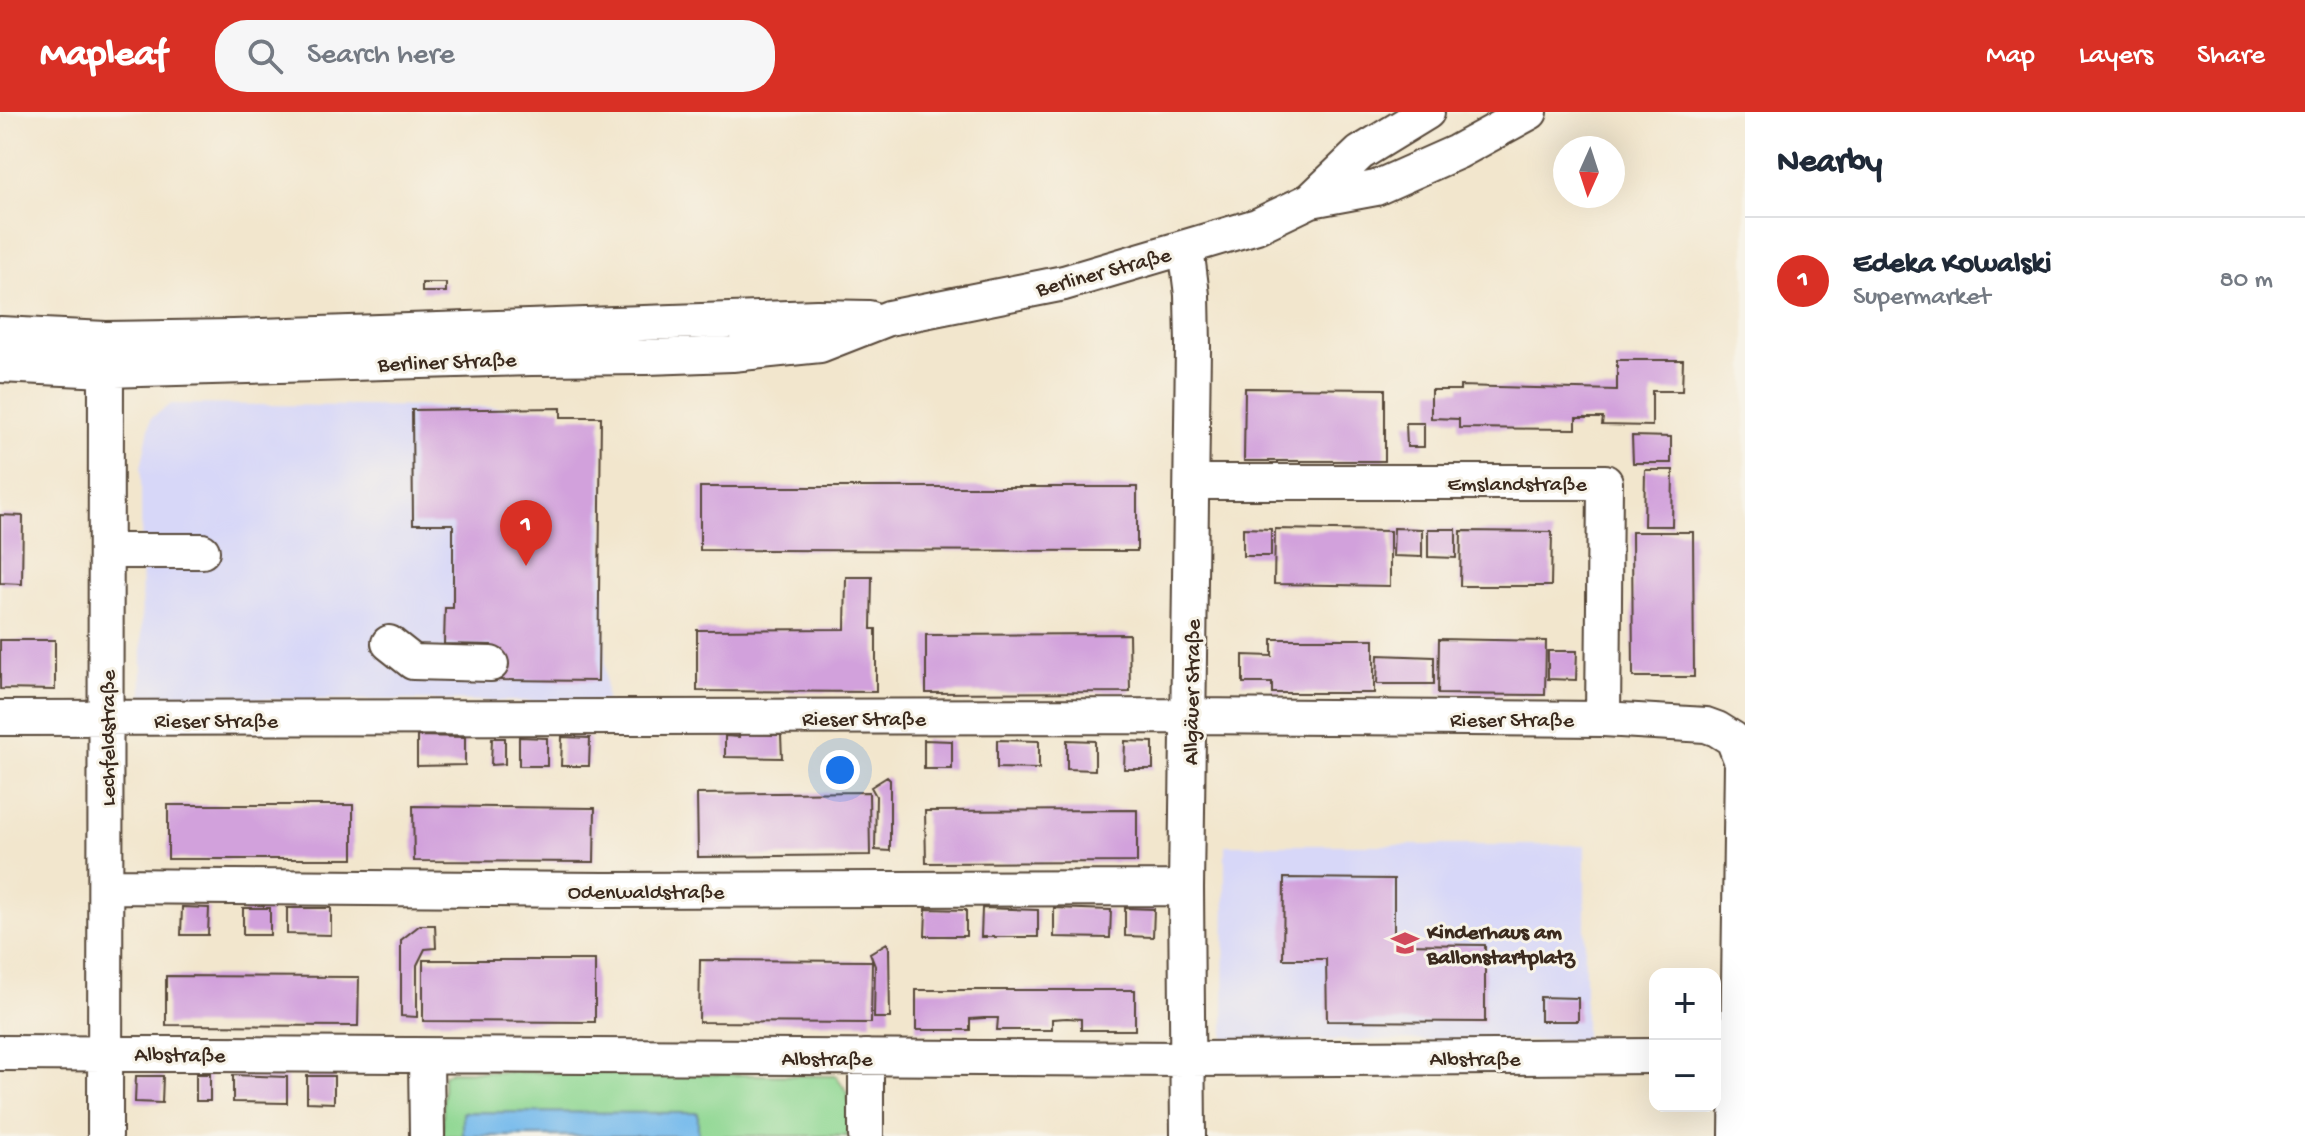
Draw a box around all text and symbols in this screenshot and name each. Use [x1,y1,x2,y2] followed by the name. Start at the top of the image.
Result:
[215,20,775,92] search box
[40,34,167,78] text: Mapleaf
[243,34,287,78] icon: search
[307,39,455,74] text: Search here
[1986,40,2035,73] text: Map
[2079,40,2153,73] text: Layers
[2197,40,2265,73] text: Share
[1553,136,1625,208] north arrow
[1777,144,1882,184] text: Nearby
[1033,243,1175,305] street label: Berliner Straße
[1853,248,2051,283] text: Edeka Kowalski
[1798,266,1808,297] text: 1
[2219,266,2273,297] text: 80 m
[1853,283,1990,314] text: Supermarket
[376,349,518,379] street label: Berliner Straße
[1447,473,1587,499] street label: Emslandstraße
[500,500,552,566] pin: 1
[1180,618,1208,765] street label: Allgäuer Straße
[97,669,123,806] street label: Lechfeldstraße
[802,708,927,734] street label: Rieser Straße
[1450,709,1575,735] street label: Rieser Straße
[154,710,279,736] street label: Rieser Straße
[820,750,860,790] your location
[568,881,725,907] street label: Odenwaldstraße
[1426,921,1576,972] place label: Kinderhaus am Ballonstartplatz
[1390,928,1420,958] school or university icon: Kinderhaus am Ballonstartplatz
[1649,968,1721,1112] map controls
[1649,968,1721,1040] button: +
[1649,1040,1721,1112] button: −
[134,1043,226,1071] street label: Albstraße
[781,1048,873,1074] street label: Albstraße
[1429,1048,1521,1074] street label: Albstraße

